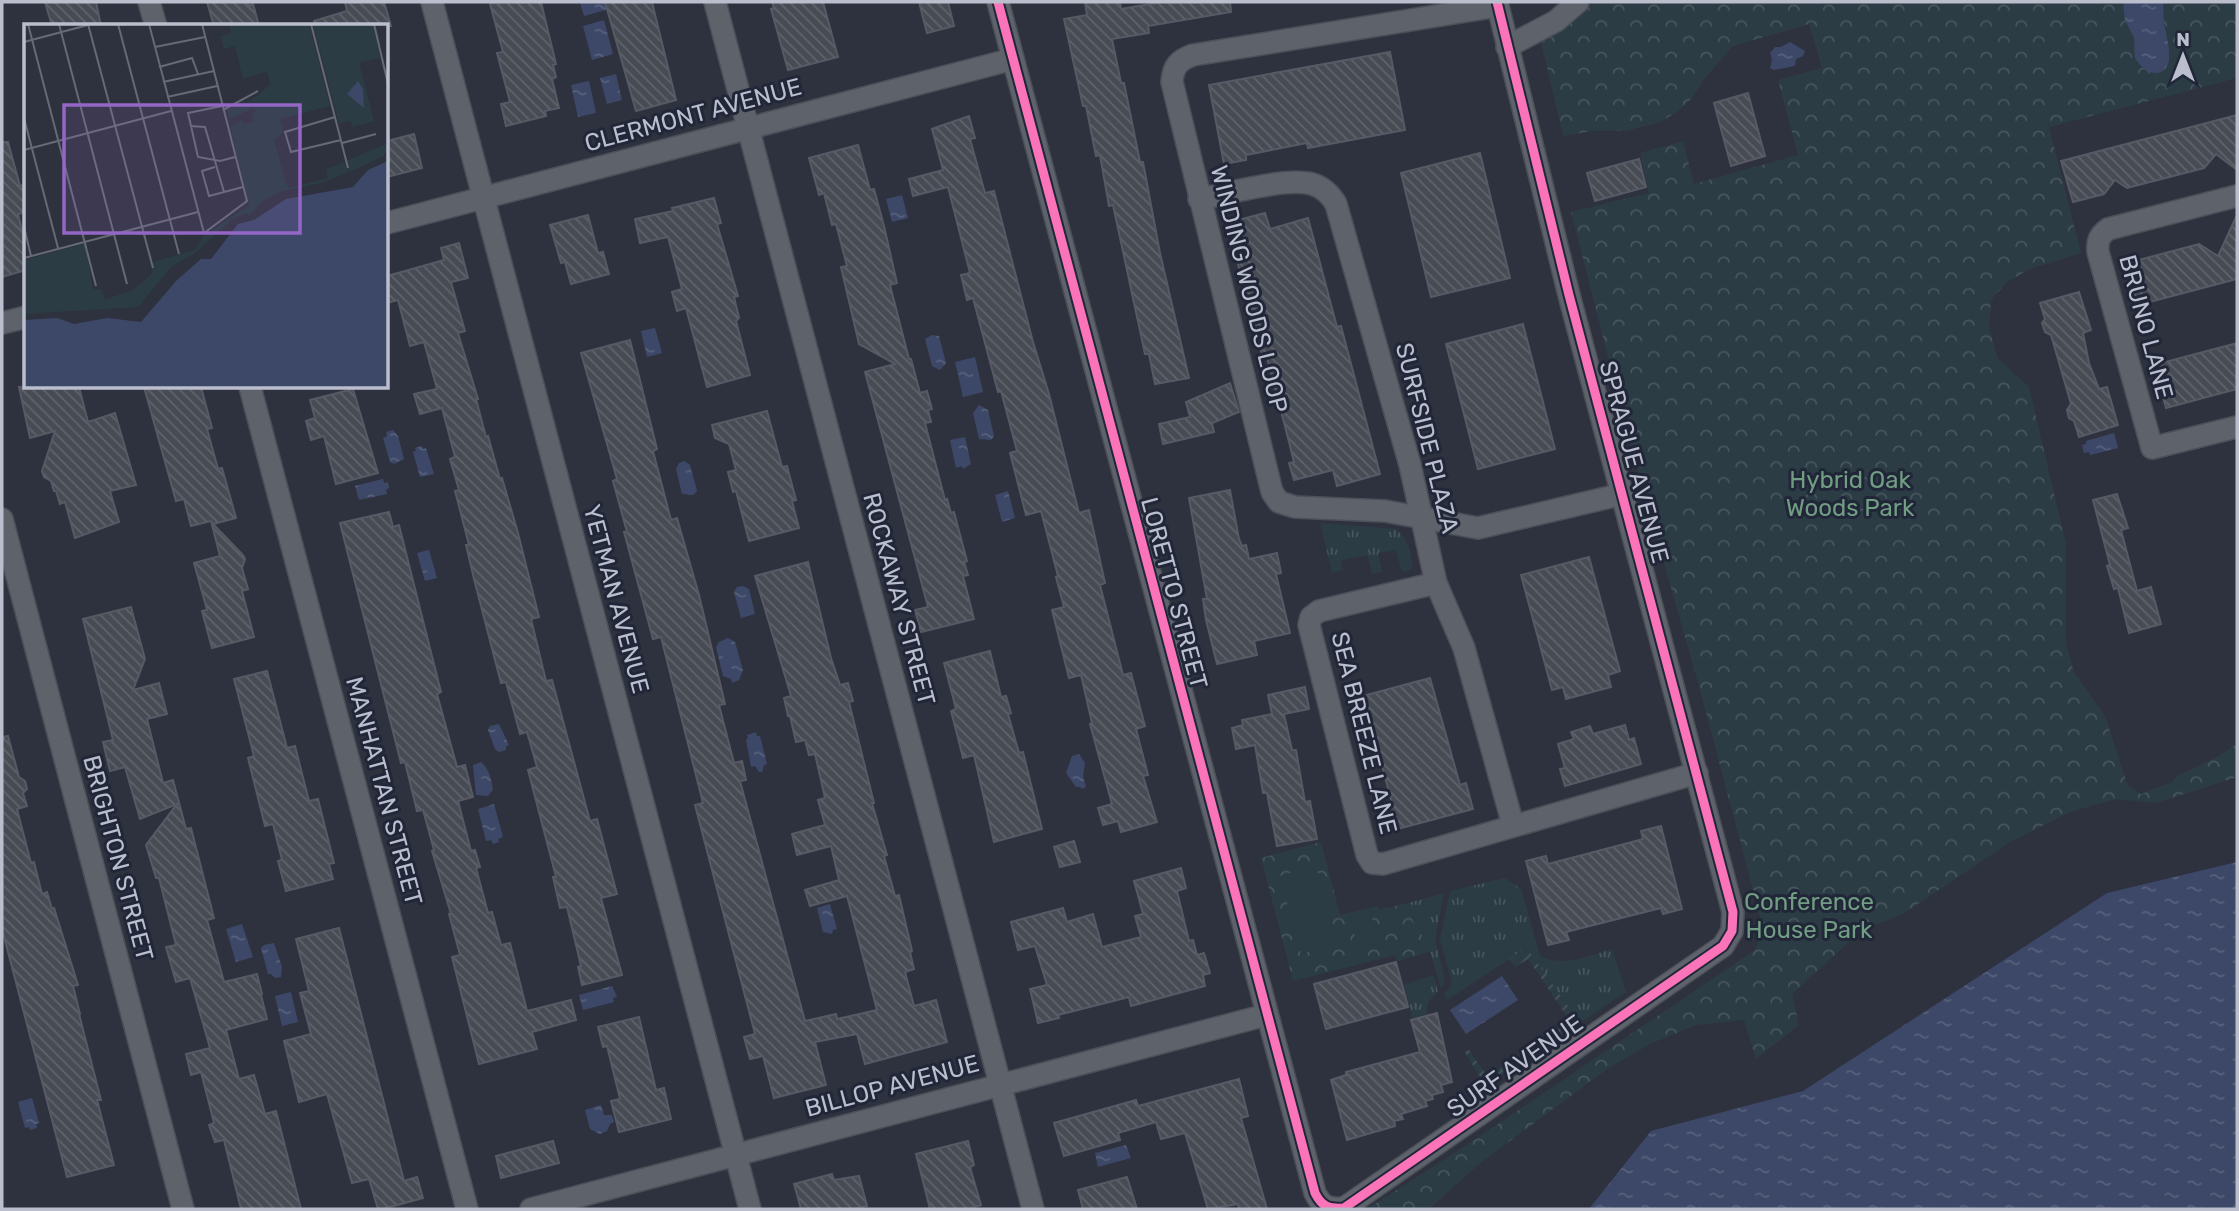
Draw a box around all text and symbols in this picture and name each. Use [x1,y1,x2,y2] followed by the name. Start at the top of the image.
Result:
[2148,21,2218,91] north arrow
[24,24,388,388] inset map
[2176,28,2190,51] text: N
[581,73,805,157] street label: CLERMONT AVENUE
[1205,162,1293,416] street label: WINDING WOODS LOOP
[2113,252,2179,402] street label: BRUNO LANE
[1390,340,1464,536] street label: SURFSIDE PLAZA
[1594,358,1674,566] street label: SPRAGUE AVENUE
[1786,466,1915,522] park label: Hybrid Oak Woods Park
[857,490,941,708] street label: ROCKAWAY STREET
[1135,494,1213,692] street label: LORETTO STREET
[577,502,655,696] street label: YETMAN AVENUE
[1325,629,1403,837] street label: SEA BREEZE LANE
[340,674,428,908] street label: MANHATTAN STREET
[77,752,159,964] street label: BRIGHTON STREET
[1744,888,1874,944] park label: Conference House Park
[1442,1009,1588,1123] street label: SURF AVENUE
[802,1049,982,1123] street label: BILLOP AVENUE

